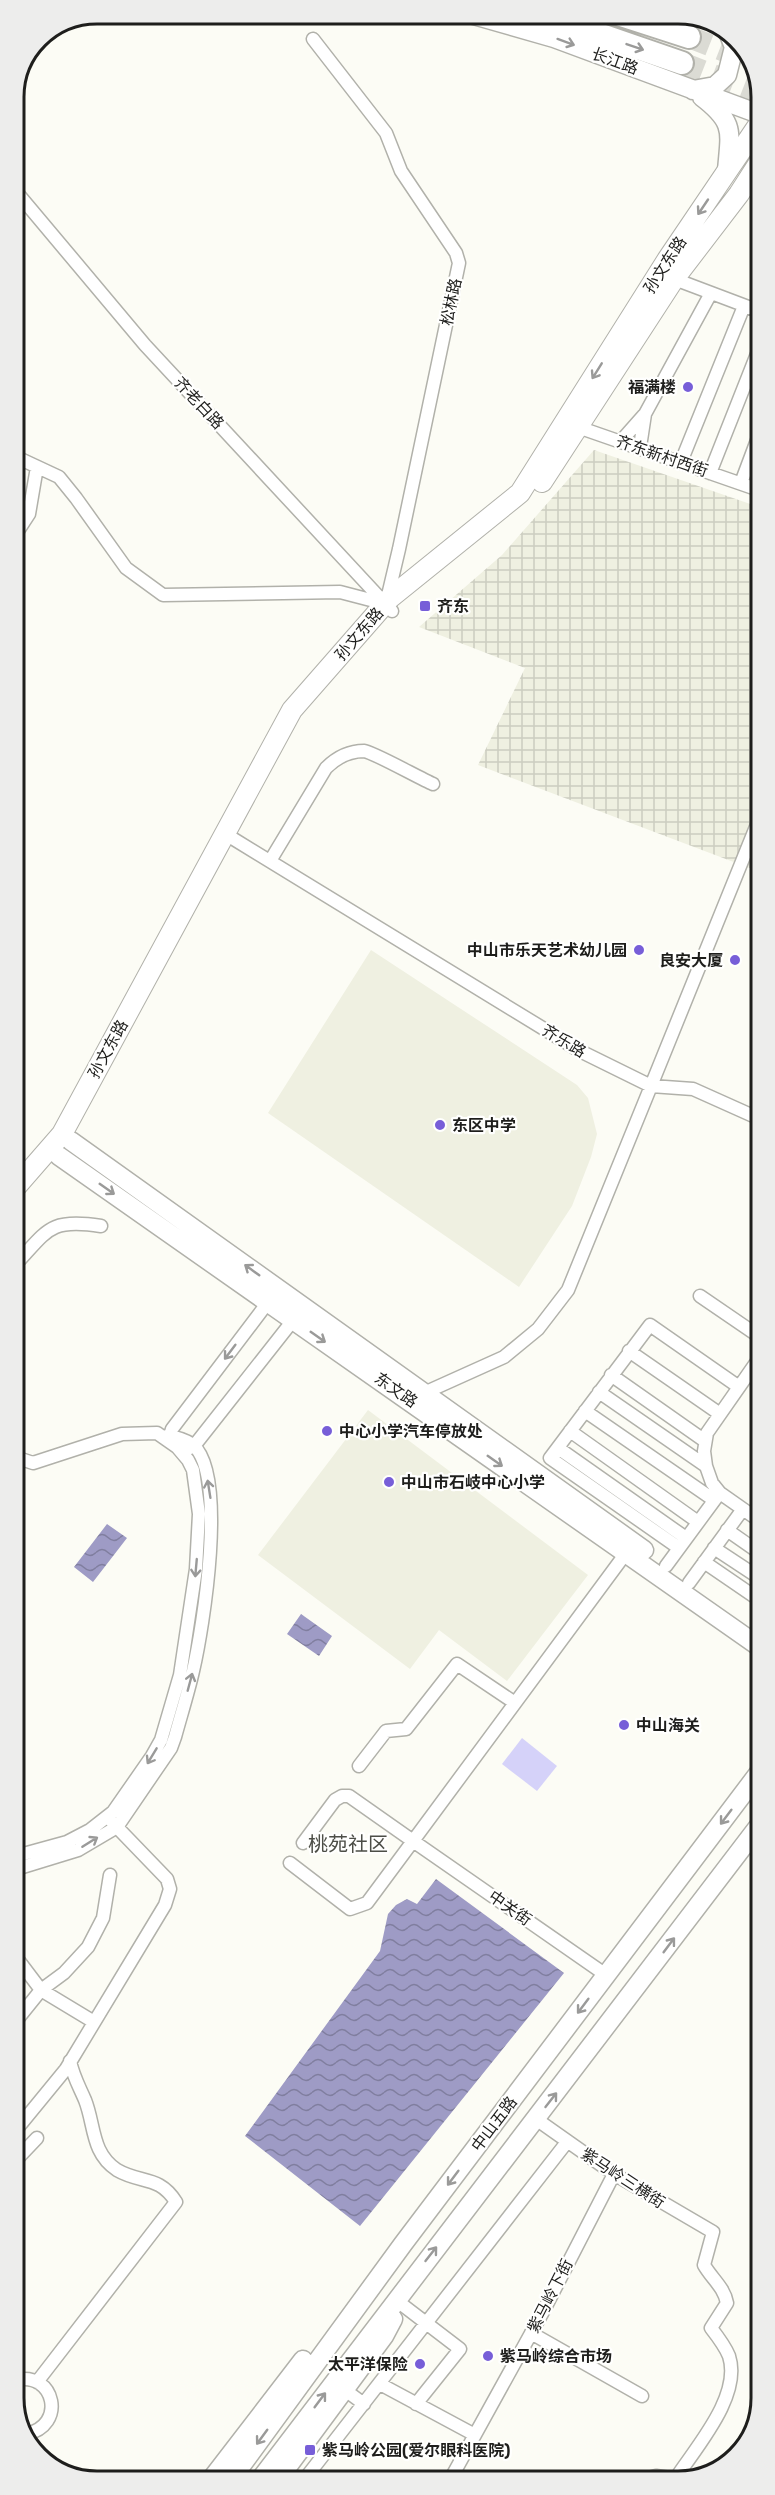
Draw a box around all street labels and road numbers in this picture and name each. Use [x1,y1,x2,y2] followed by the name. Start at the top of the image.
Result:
[589,44,641,78] street label: 长江路
[640,233,690,297] street label: 孙文东路
[437,277,465,327] street label: 松林路
[170,373,228,433] street label: 齐老白路
[614,431,710,481] street label: 齐东新村西街
[331,604,387,664] street label: 孙文东路
[84,1016,132,1082] street label: 孙文东路
[539,1020,589,1062] street label: 齐乐路
[371,1368,421,1412] street label: 东文路
[485,1886,535,1930] street label: 中关街
[467,2093,521,2155] street label: 中山五路
[578,2144,668,2212] street label: 紫马岭三横街
[523,2256,577,2336] street label: 紫马岭下街

